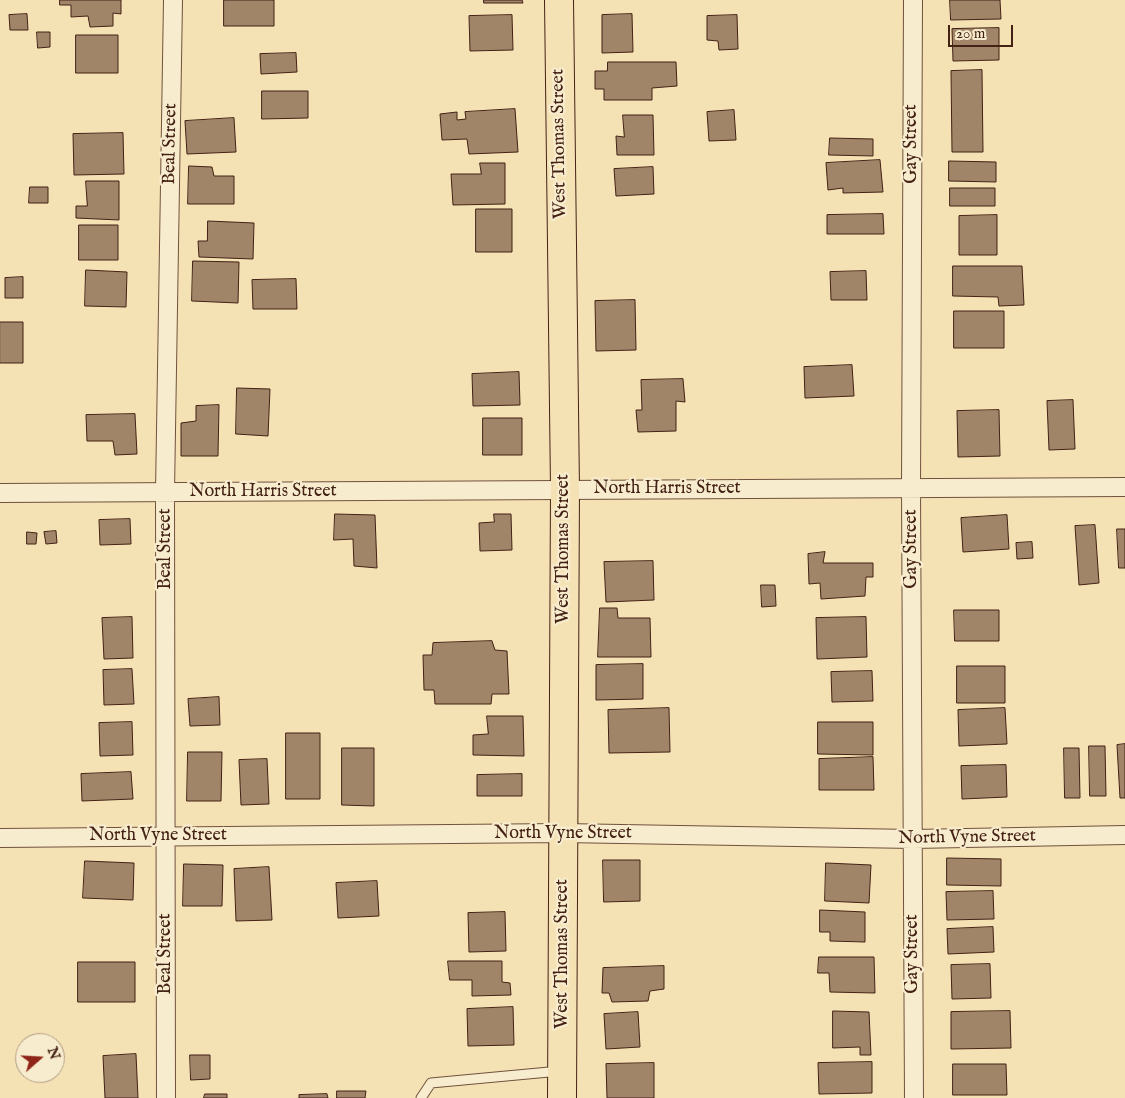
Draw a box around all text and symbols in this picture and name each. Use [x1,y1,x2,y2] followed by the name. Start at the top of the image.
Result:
[950,15,1015,47] scale bar
[956,24,985,43] text: 20 m
[548,69,572,219] street label: West Thomas Street
[159,103,183,185] street label: Beal Street
[901,104,923,184] street label: Gay Street
[553,474,575,624] street label: West Thomas Street
[593,478,741,500] street label: North Harris Street
[189,481,337,503] street label: North Harris Street
[155,508,177,590] street label: Beal Street
[901,509,923,589] street label: Gay Street
[494,823,632,845] street label: North Vyne Street
[89,825,227,847] street label: North Vyne Street
[898,826,1036,850] street label: North Vyne Street
[552,879,574,1029] street label: West Thomas Street
[155,913,177,995] street label: Beal Street
[902,914,924,994] street label: Gay Street
[15,1033,65,1083] north arrow
[43,1045,64,1062] text: N

